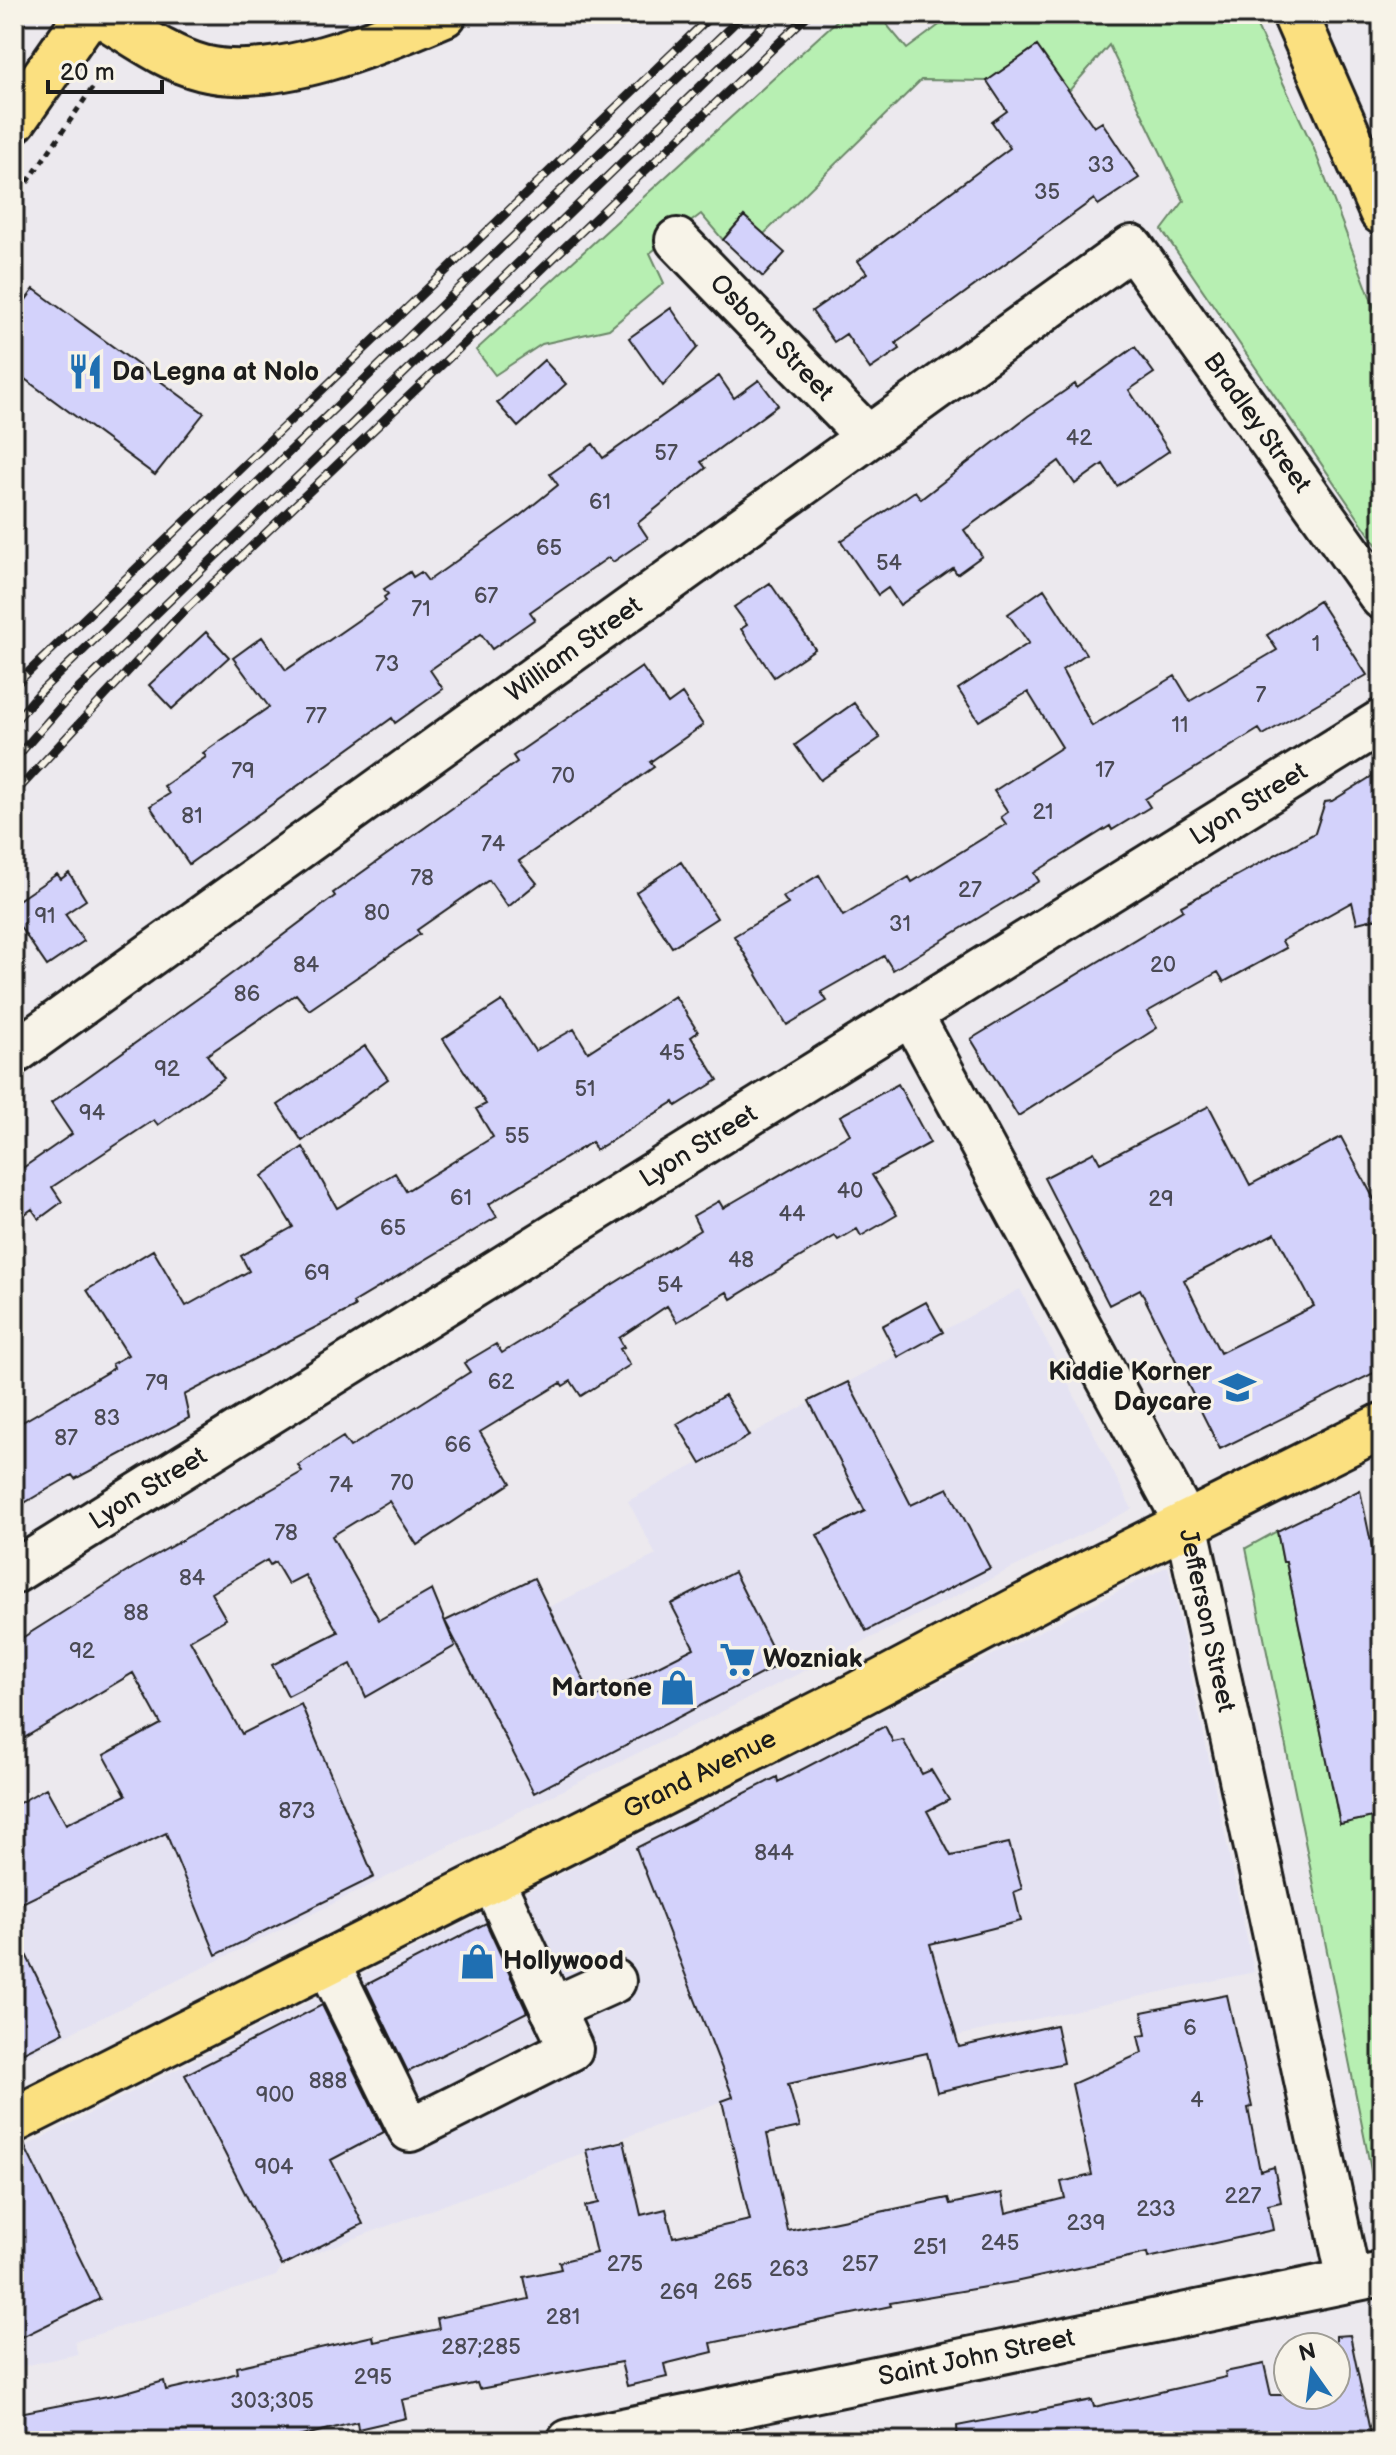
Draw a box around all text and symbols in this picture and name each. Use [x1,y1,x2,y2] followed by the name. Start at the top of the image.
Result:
[48,44,162,94] scale bar
[60,58,115,87] text: 20 m
[1087,152,1115,179] house number: 33
[1034,179,1060,206] house number: 35
[703,268,840,407] street label: Osborn Street
[1197,347,1318,499] street label: Bradley Street
[67,353,105,391] restaurant icon: Da Legna at Nolo
[112,357,319,388] place label: Da Legna at Nolo
[1066,425,1092,452] house number: 42
[654,440,678,467] house number: 57
[589,489,611,516] house number: 61
[536,535,562,562] house number: 65
[876,550,903,577] house number: 54
[474,583,498,610] house number: 67
[500,590,648,709] street label: William Street
[411,596,431,623] house number: 71
[1312,631,1320,658] house number: 1
[375,651,399,678] house number: 73
[1256,682,1267,709] house number: 7
[305,703,327,730] house number: 77
[1171,712,1189,739] house number: 11
[1184,756,1313,852] street label: Lyon Street
[1095,757,1115,784] house number: 17
[231,758,255,785] house number: 79
[551,763,575,790] house number: 70
[1032,799,1054,826] house number: 21
[181,803,203,830] house number: 81
[481,831,506,858] house number: 74
[410,865,434,892] house number: 78
[958,877,982,904] house number: 27
[364,900,390,927] house number: 80
[34,903,56,930] house number: 91
[889,911,911,938] house number: 31
[293,952,320,979] house number: 84
[1150,952,1176,979] house number: 20
[234,981,260,1008] house number: 86
[659,1040,685,1067] house number: 45
[154,1056,180,1083] house number: 92
[574,1076,596,1103] house number: 51
[634,1098,763,1194] street label: Lyon Street
[79,1100,106,1127] house number: 94
[504,1123,530,1150] house number: 55
[837,1178,863,1205] house number: 40
[450,1185,472,1212] house number: 61
[1148,1186,1174,1213] house number: 29
[779,1201,806,1228] house number: 44
[380,1215,406,1242] house number: 65
[728,1247,754,1274] house number: 48
[304,1260,330,1287] house number: 69
[657,1272,684,1299] house number: 54
[1048,1357,1213,1418] place label: Kiddie Korner Daycare
[1219,1368,1257,1406] school or university icon: Kiddie Korner Daycare
[488,1369,514,1396] house number: 62
[145,1370,169,1397] house number: 79
[94,1405,120,1432] house number: 83
[54,1425,78,1452] house number: 87
[445,1432,471,1459] house number: 66
[84,1440,213,1537] street label: Lyon Street
[390,1470,414,1497] house number: 70
[329,1472,354,1499] house number: 74
[274,1520,298,1547] house number: 78
[1172,1526,1242,1715] street label: Jefferson Street
[179,1565,206,1592] house number: 84
[123,1600,149,1627] house number: 88
[69,1638,95,1665] house number: 92
[718,1640,756,1678] supermarket icon: Wozniak
[763,1644,863,1675] place label: Wozniak
[659,1669,697,1707] shop icon: Martone
[551,1673,652,1704] place label: Martone
[618,1723,781,1826] street label: Grand Avenue
[278,1798,316,1825] house number: 873
[754,1840,794,1867] house number: 844
[458,1942,496,1980] shop icon: Hollywood
[503,1946,624,1977] place label: Hollywood
[1183,2015,1197,2042] house number: 6
[309,2068,347,2095] house number: 888
[256,2082,294,2109] house number: 900
[1190,2087,1204,2114] house number: 4
[254,2154,294,2181] house number: 904
[1225,2183,1262,2210] house number: 227
[1136,2196,1176,2223] house number: 233
[1067,2210,1105,2237] house number: 239
[981,2230,1019,2257] house number: 245
[913,2234,947,2261] house number: 251
[607,2251,643,2278] house number: 275
[842,2251,878,2278] house number: 257
[769,2256,809,2283] house number: 263
[713,2269,753,2296] house number: 265
[659,2279,699,2306] house number: 269
[546,2304,580,2331] house number: 281
[876,2322,1077,2393] street label: Saint John Street
[1272,2331,1352,2411] north arrow
[441,2334,521,2361] house number: 287;285
[1296,2338,1319,2368] text: N
[354,2364,392,2391] house number: 295
[230,2388,314,2415] house number: 303;305

